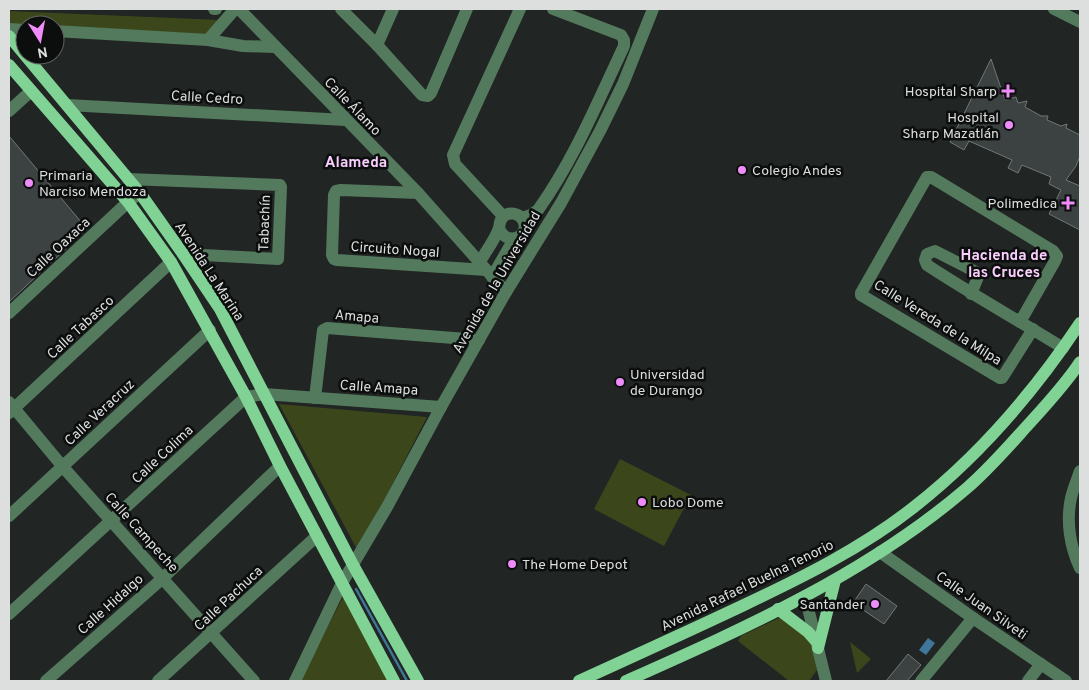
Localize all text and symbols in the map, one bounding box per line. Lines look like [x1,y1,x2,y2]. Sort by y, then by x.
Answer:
north arrow [15,15,65,65]
text: N [36,42,49,61]
street label: Calle Álamo [320,74,385,140]
place label: Hospital Sharp [905,84,997,101]
marker: Hospital Sharp [1001,84,1015,98]
street label: Calle Cedro [170,88,244,109]
place label: Hospital Sharp Mazatlán [902,110,999,143]
marker: Hospital Sharp Mazatlán [1003,119,1015,131]
district label: Alameda [325,154,387,173]
place label: Colegio Andes [752,163,842,180]
marker: Colegio Andes [736,164,748,176]
place label: Primaria Narciso Mendoza [39,168,146,201]
marker: Primaria Narciso Mendoza [23,177,35,189]
street label: Tabachín [256,194,275,252]
place label: Polimedica [988,196,1057,213]
marker: Polimedica [1061,196,1075,210]
street label: Avenida de la Universidad [450,209,545,357]
street label: Calle Oaxaca [24,214,94,282]
street label: Avenida La Marina [170,219,247,325]
street label: Circuito Nogal [350,239,440,262]
district label: Hacienda de las Cruces [961,247,1047,283]
street label: Calle Vereda de la Milpa [870,277,1004,370]
street label: Calle Tabasco [44,293,118,363]
street label: Amapa [334,307,380,328]
place label: Universidad de Durango [630,367,705,400]
street label: Calle Veracruz [61,376,139,450]
marker: Universidad de Durango [614,376,626,388]
street label: Calle Amapa [339,377,419,400]
street label: Calle Colima [129,422,197,488]
street label: Calle Campeche [101,490,181,577]
place label: Lobo Dome [652,495,724,512]
marker: Lobo Dome [636,496,648,508]
street label: Avenida Rafael Buelna Tenorio [658,537,837,636]
place label: The Home Depot [522,557,628,574]
marker: The Home Depot [506,558,518,570]
street label: Calle Pachuca [191,563,267,635]
street label: Calle Juan Silveti [932,568,1030,644]
street label: Calle Hidalgo [75,571,147,639]
place label: Santander [800,597,866,614]
marker: Santander [869,598,881,610]

